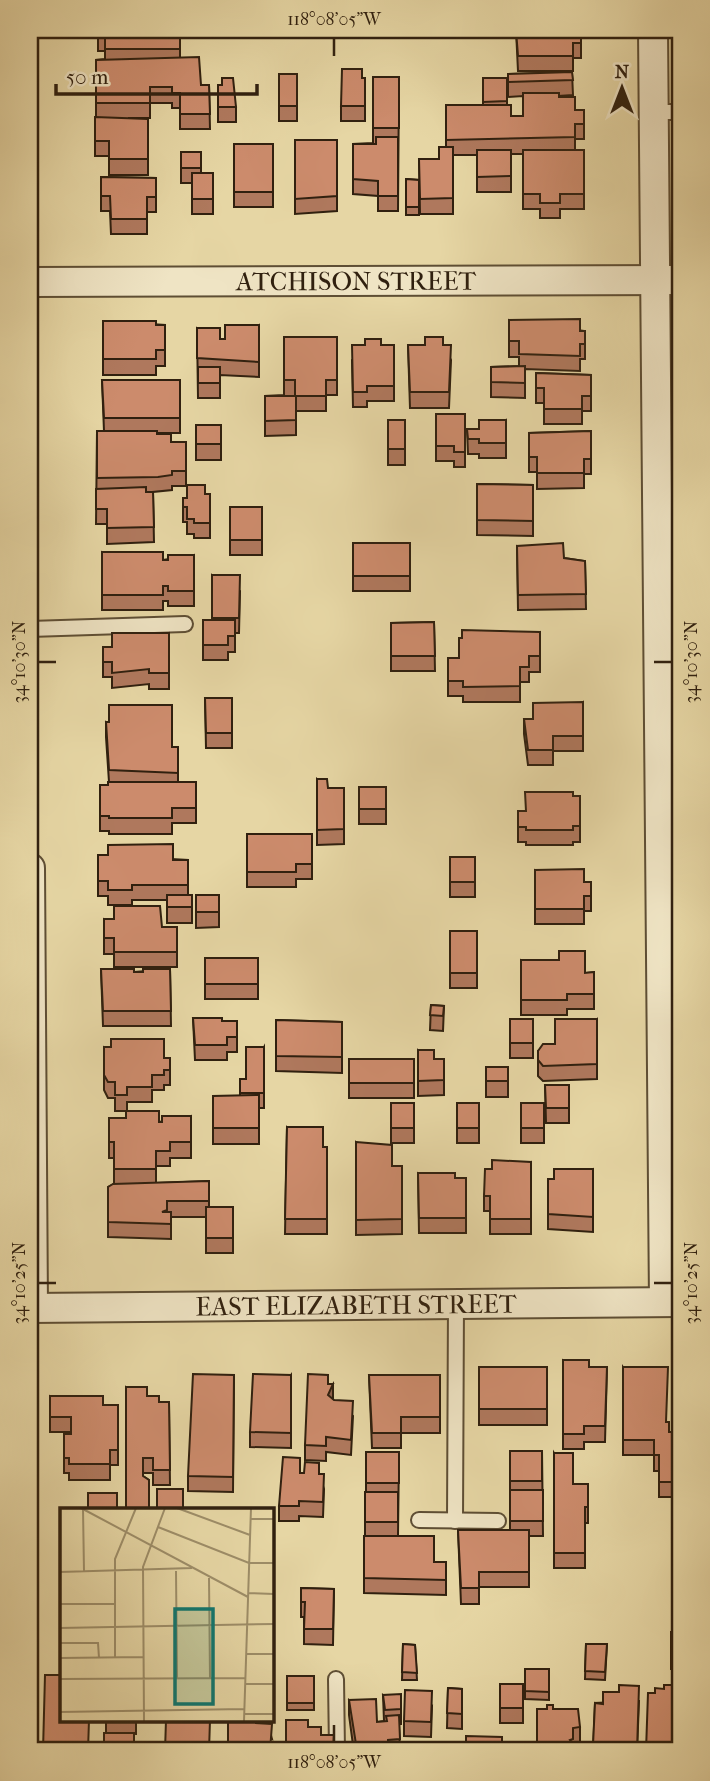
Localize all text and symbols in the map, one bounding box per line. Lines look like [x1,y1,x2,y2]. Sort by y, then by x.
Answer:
text: 118°08'05"W [287,9,382,30]
scale bar [56,52,257,96]
north arrow [588,52,658,122]
text: N [615,61,630,83]
text: 50 m [66,65,109,89]
street label: ATCHISON STREET [235,266,477,297]
text: 34°10'30"N [9,620,30,703]
text: 34°10'30"N [681,620,702,703]
text: 34°10'25"N [9,1241,30,1324]
text: 34°10'25"N [681,1241,702,1324]
street label: EAST ELIZABETH STREET [195,1289,517,1322]
inset map [60,1508,273,1722]
text: 118°08'05"W [287,1752,382,1773]

